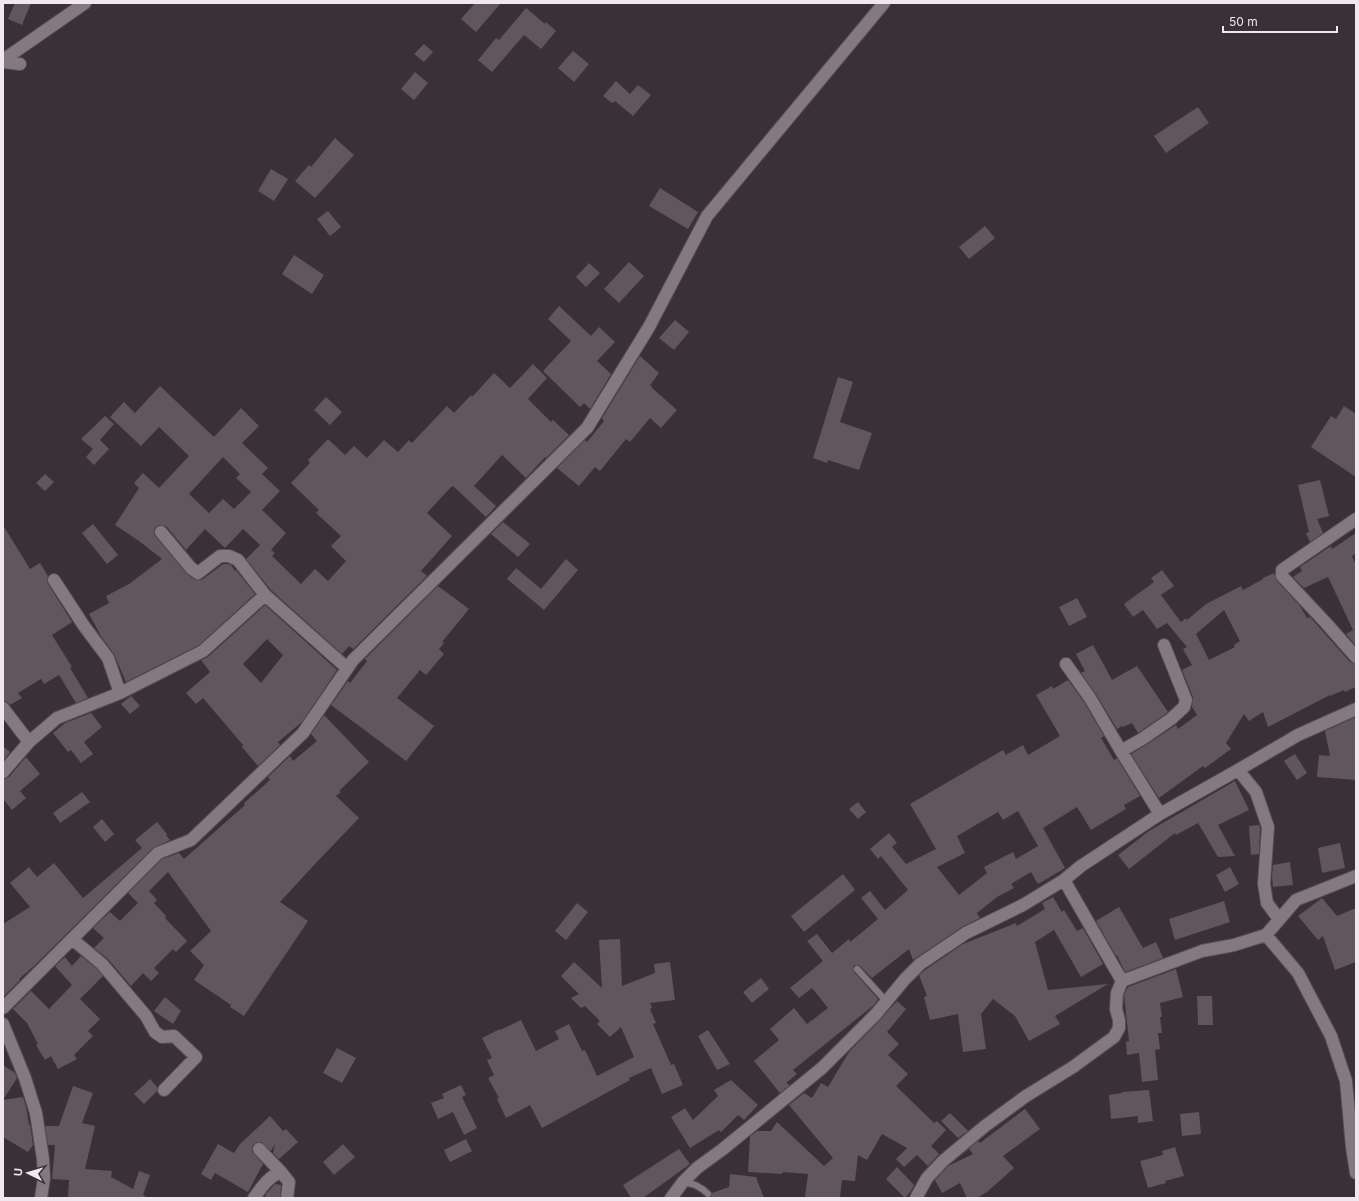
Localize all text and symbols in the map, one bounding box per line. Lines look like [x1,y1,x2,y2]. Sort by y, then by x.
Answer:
scale bar [1223,8,1337,34]
text: 50 m [1229,14,1258,29]
north arrow [8,1153,48,1193]
text: U [11,1168,25,1177]

